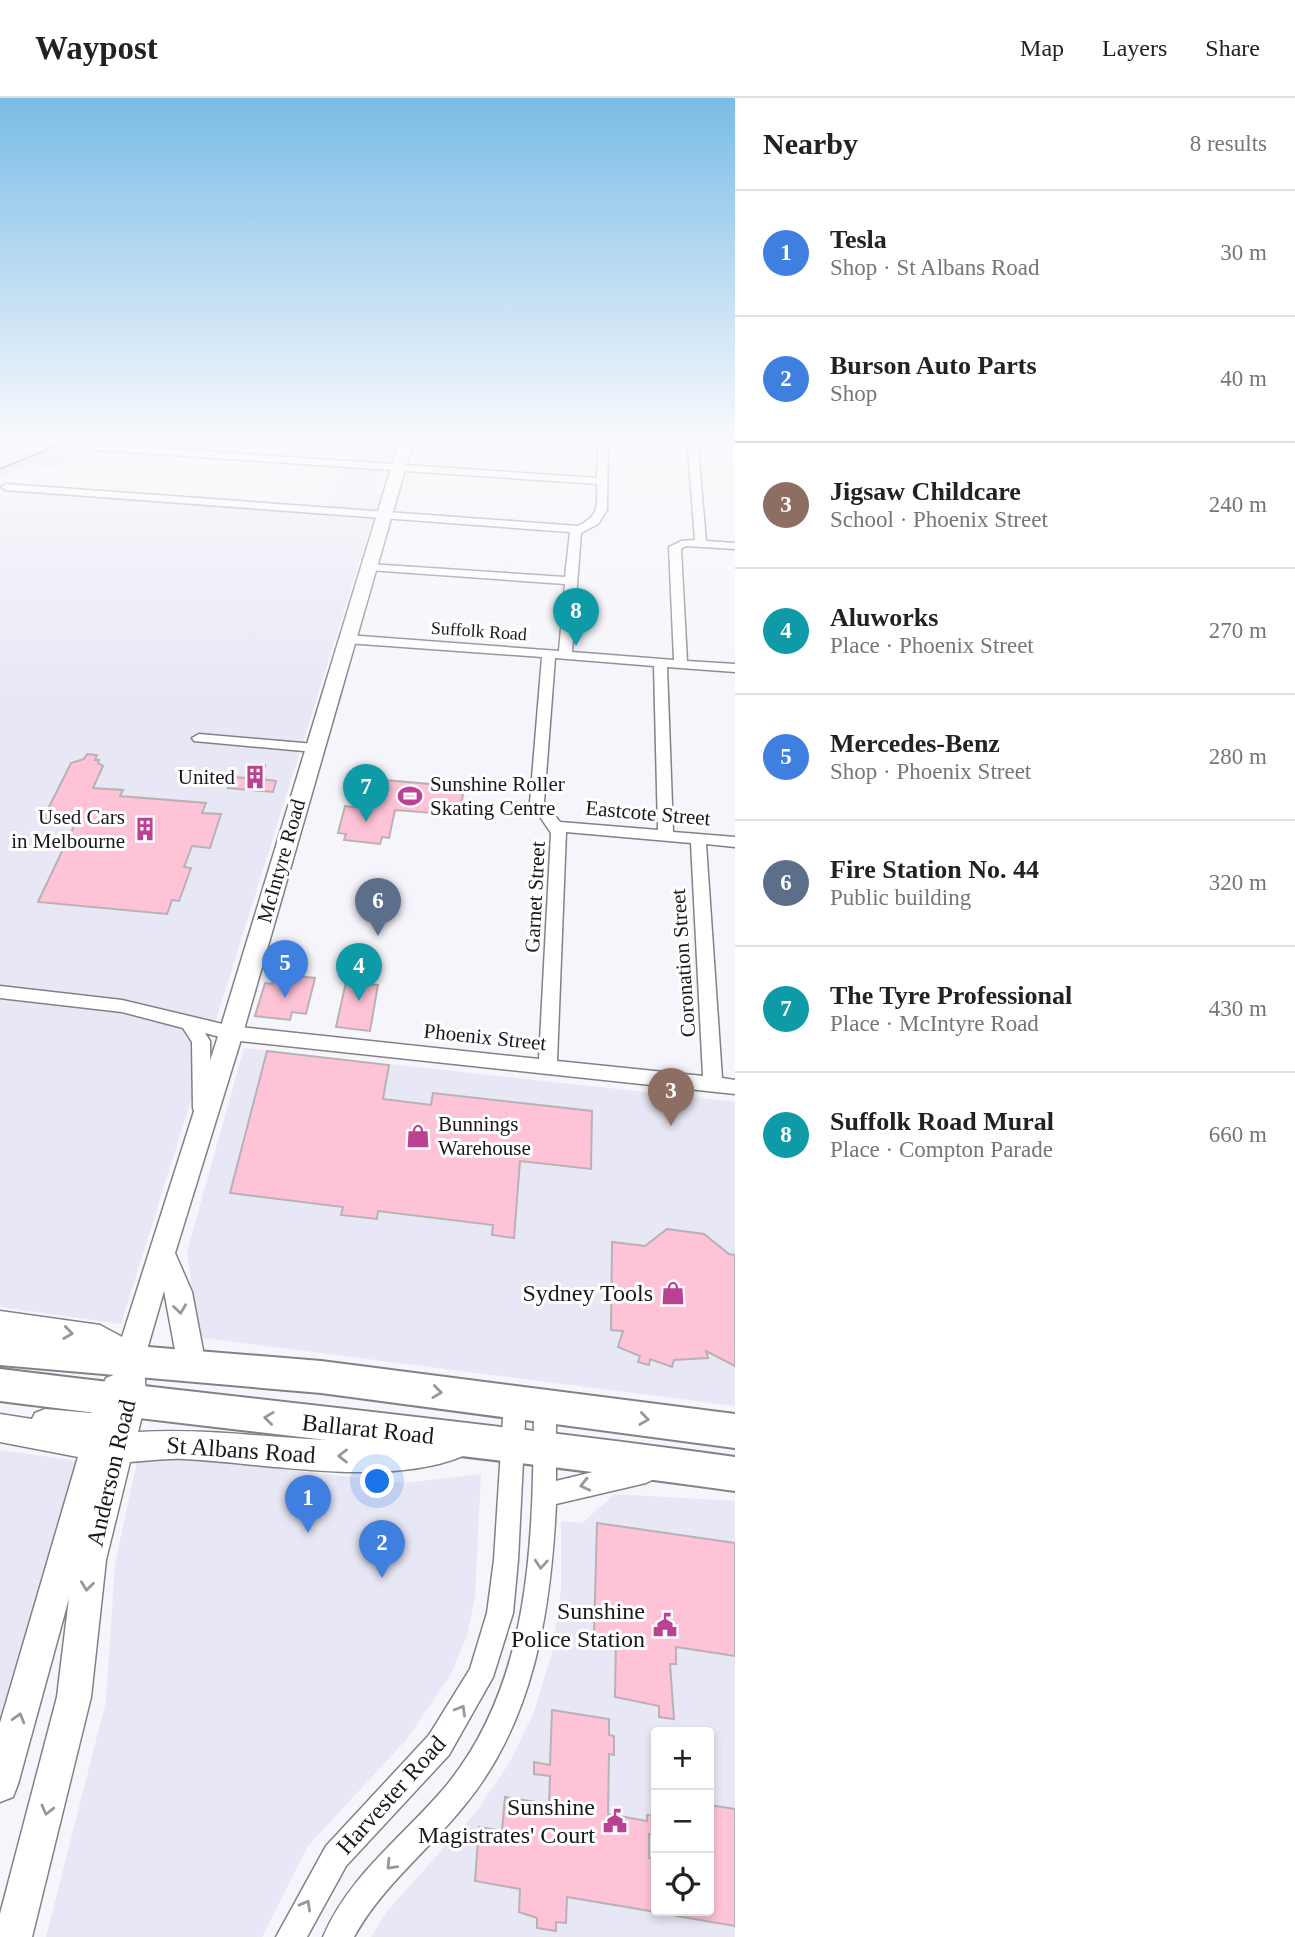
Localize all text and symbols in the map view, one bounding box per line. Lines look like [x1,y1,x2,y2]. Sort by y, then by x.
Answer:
text: Waypost [35,30,158,66]
text: Map [1020,35,1064,61]
text: Layers [1102,35,1167,61]
text: Share [1205,35,1260,61]
text: Nearby [763,127,858,160]
text: 8 results [1190,131,1267,156]
text: Tesla [830,225,887,254]
text: 1 [780,240,792,265]
text: 30 m [1220,240,1267,265]
text: Shop · St Albans Road [830,255,1040,280]
text: Burson Auto Parts [830,351,1037,380]
text: 2 [780,366,792,391]
text: 40 m [1220,366,1267,391]
text: Shop [830,381,877,406]
text: Jigsaw Childcare [830,477,1021,506]
text: 3 [780,492,792,517]
text: 240 m [1209,492,1267,517]
text: School · Phoenix Street [830,507,1048,532]
pin: 8 [553,588,599,646]
text: Aluworks [830,603,938,632]
street label: Suffolk Road [430,618,528,644]
text: 4 [780,618,792,643]
text: 270 m [1209,618,1267,643]
text: Place · Phoenix Street [830,633,1034,658]
text: Mercedes-Benz [830,729,1000,758]
text: 5 [780,744,792,769]
text: 280 m [1209,744,1267,769]
text: Shop · Phoenix Street [830,759,1031,784]
building icon: United [241,763,269,791]
pin: 7 [343,764,389,822]
place label: United [178,765,235,789]
place label: Sunshine Roller Skating Centre [430,772,565,820]
sports icon: Sunshine Roller Skating Centre [396,782,424,810]
street label: McIntyre Road [252,796,310,926]
street label: Eastcote Street [585,796,712,830]
place label: Used Cars in Melbourne [11,805,125,853]
building icon: Used Cars in Melbourne [131,815,159,843]
street label: Garnet Street [520,841,550,953]
text: Fire Station No. 44 [830,855,1039,884]
text: 6 [780,870,792,895]
text: 320 m [1209,870,1267,895]
pin: 6 [355,878,401,936]
text: Public building [830,885,971,910]
street label: Coronation Street [666,888,700,1038]
pin: 5 [262,940,308,998]
pin: 4 [336,943,382,1001]
text: The Tyre Professional [830,981,1072,1010]
text: 7 [780,996,792,1021]
text: 430 m [1209,996,1267,1021]
text: Place · McIntyre Road [830,1011,1039,1036]
street label: Phoenix Street [423,1019,548,1055]
pin: 3 [648,1068,694,1126]
text: Suffolk Road Mural [830,1107,1054,1136]
place label: Bunnings Warehouse [438,1112,531,1160]
shop icon: Bunnings Warehouse [404,1122,432,1150]
text: 8 [780,1122,792,1147]
text: 660 m [1209,1122,1267,1147]
text: Place · Compton Parade [830,1137,1053,1162]
shop icon: Sydney Tools [659,1279,687,1307]
place label: Sydney Tools [522,1280,653,1306]
one-way arrow [173,1303,188,1314]
one-way arrow [62,1326,74,1341]
one-way arrow [431,1384,442,1399]
street label: Anderson Road [81,1397,141,1549]
street label: Ballarat Road [301,1409,435,1449]
one-way arrow [264,1411,275,1426]
one-way arrow [638,1412,650,1427]
street label: St Albans Road [166,1432,316,1468]
one-way arrow [337,1449,348,1464]
your location [360,1464,394,1498]
pin: 1 [285,1475,331,1533]
one-way arrow [579,1477,591,1492]
pin: 2 [359,1520,405,1578]
one-way arrow [534,1558,549,1569]
one-way arrow [79,1580,94,1592]
place label: Sunshine Police Station [511,1598,645,1652]
public building icon: Sunshine Police Station [651,1611,679,1639]
one-way arrow [452,1705,465,1718]
one-way arrow [11,1712,25,1724]
map controls [651,1727,714,1916]
button: + [651,1727,714,1790]
street label: Harvester Road [331,1731,451,1859]
button: − [651,1790,714,1853]
place label: Sunshine Magistrates' Court [418,1794,595,1848]
one-way arrow [41,1804,55,1816]
public building icon: Sunshine Magistrates' Court [601,1807,629,1835]
button: locate [651,1853,714,1916]
one-way arrow [386,1857,399,1870]
one-way arrow [298,1900,311,1913]

